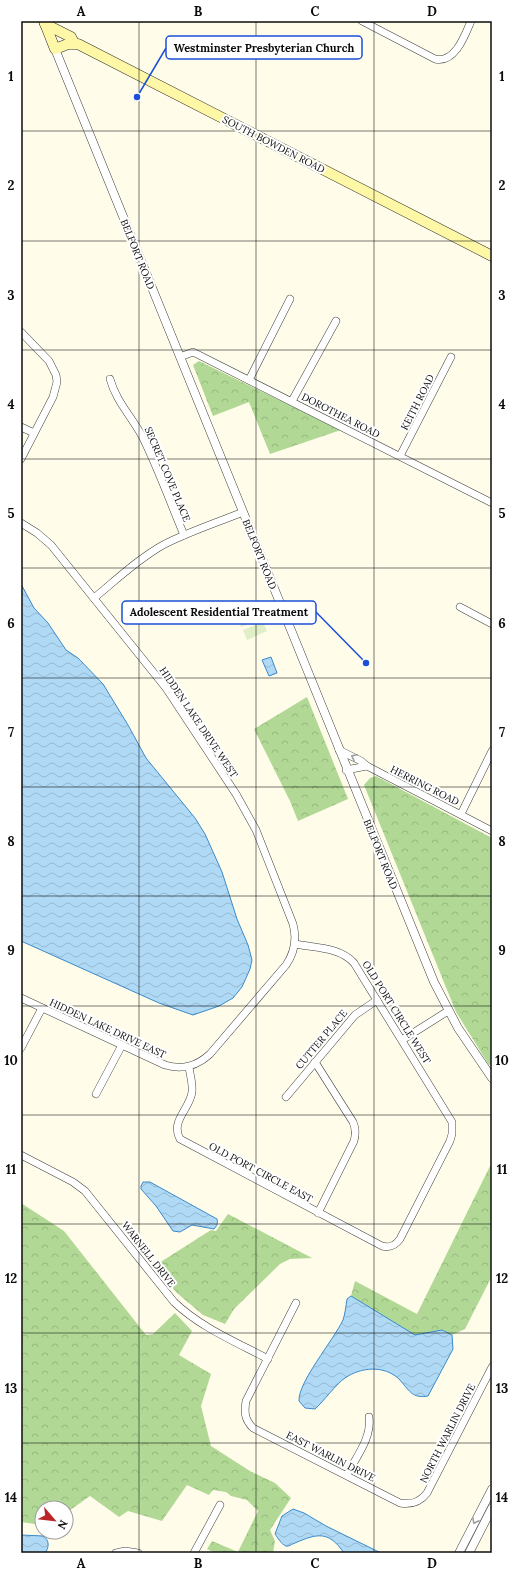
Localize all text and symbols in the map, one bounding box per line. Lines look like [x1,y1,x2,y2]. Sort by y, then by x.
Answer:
text: A [77,3,86,20]
text: B [194,3,203,20]
text: C [311,3,320,20]
text: D [427,3,437,20]
callout: Westminster Presbyterian Church [166,36,362,59]
text: Westminster Presbyterian Church [174,41,354,55]
text: 1 [8,68,14,85]
text: 1 [499,68,505,85]
street label: SOUTH BOWDEN ROAD [220,113,327,176]
text: 2 [8,177,15,194]
text: 2 [499,177,506,194]
street label: BELFORT ROAD [118,217,158,291]
text: 3 [7,287,15,304]
text: 3 [498,287,506,304]
street label: KEITH ROAD [398,372,437,432]
street label: DOROTHEA ROAD [299,390,382,441]
text: 4 [7,396,15,413]
text: 4 [498,396,506,413]
street label: SECRET COVE PLACE [142,425,193,524]
text: 5 [7,505,15,522]
text: 5 [498,505,506,522]
street label: BELFORT ROAD [240,517,280,591]
callout: Adolescent Residential Treatment [122,601,316,624]
text: Adolescent Residential Treatment [130,605,309,619]
text: 6 [7,615,15,632]
text: 6 [498,615,506,632]
street label: HIDDEN LAKE DRIVE WEST [157,664,241,781]
text: 7 [8,724,14,741]
text: 7 [499,724,505,741]
one-way arrow [350,754,358,762]
street label: HERRING ROAD [388,763,461,808]
street label: BELFORT ROAD [361,817,401,891]
text: 8 [7,833,15,850]
text: 8 [498,833,506,850]
text: 9 [7,942,15,959]
text: 9 [498,942,506,959]
street label: OLD PORT CIRCLE WEST [359,958,434,1067]
street label: HIDDEN LAKE DRIVE EAST [47,996,169,1061]
street label: CUTTER PLACE [293,1007,350,1072]
text: 10 [4,1052,18,1069]
text: 10 [495,1052,509,1069]
street label: OLD PORT CIRCLE EAST [207,1140,315,1206]
text: 11 [6,1161,16,1178]
text: 11 [497,1161,507,1178]
street label: WARNELL DRIVE [119,1219,178,1290]
text: 12 [5,1270,17,1287]
text: 12 [496,1270,508,1287]
text: 13 [5,1380,17,1397]
text: 13 [496,1380,508,1397]
street label: NORTH WARLIN DRIVE [417,1381,478,1485]
street label: EAST WARLIN DRIVE [284,1428,378,1485]
text: 14 [5,1489,17,1506]
text: 14 [496,1489,508,1506]
north arrow [34,1500,74,1540]
one-way arrow [473,1517,480,1524]
text: N [54,1518,71,1532]
text: A [77,1555,86,1572]
text: B [194,1555,203,1572]
text: C [311,1555,320,1572]
text: D [427,1555,437,1572]

